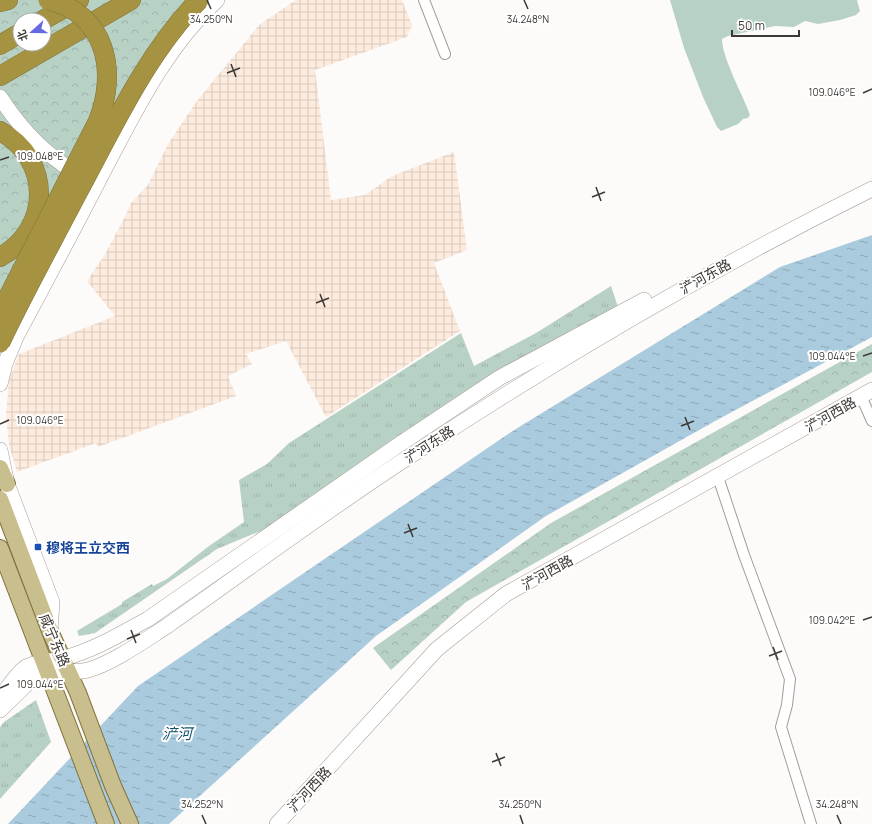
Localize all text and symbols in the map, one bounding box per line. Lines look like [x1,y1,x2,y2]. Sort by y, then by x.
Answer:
north arrow [12,12,52,52]
text: 34.250°N [190,12,232,26]
text: 34.248°N [507,12,549,26]
scale bar [732,12,799,38]
text: 50 m [738,17,765,34]
text: 北 [13,28,31,44]
text: 109.046°E [809,85,856,99]
text: 109.048°E [17,149,64,163]
street label: 浐河东路 [676,254,734,298]
text: 109.044°E [809,349,856,363]
street label: 浐河西路 [801,392,859,436]
text: 109.046°E [17,413,64,427]
street label: 浐河东路 [400,421,458,467]
place label: 穆将王立交西 [46,538,130,557]
marker: 穆将王立交西 [33,542,43,552]
street label: 浐河西路 [518,550,576,594]
street label: 咸宁东路 [35,611,75,669]
text: 109.042°E [809,613,856,627]
text: 109.044°E [17,677,64,691]
water label: 浐河 [162,723,195,744]
street label: 浐河西路 [283,762,335,816]
text: 34.252°N [181,797,223,811]
text: 34.250°N [499,797,541,811]
text: 34.248°N [816,797,858,811]

